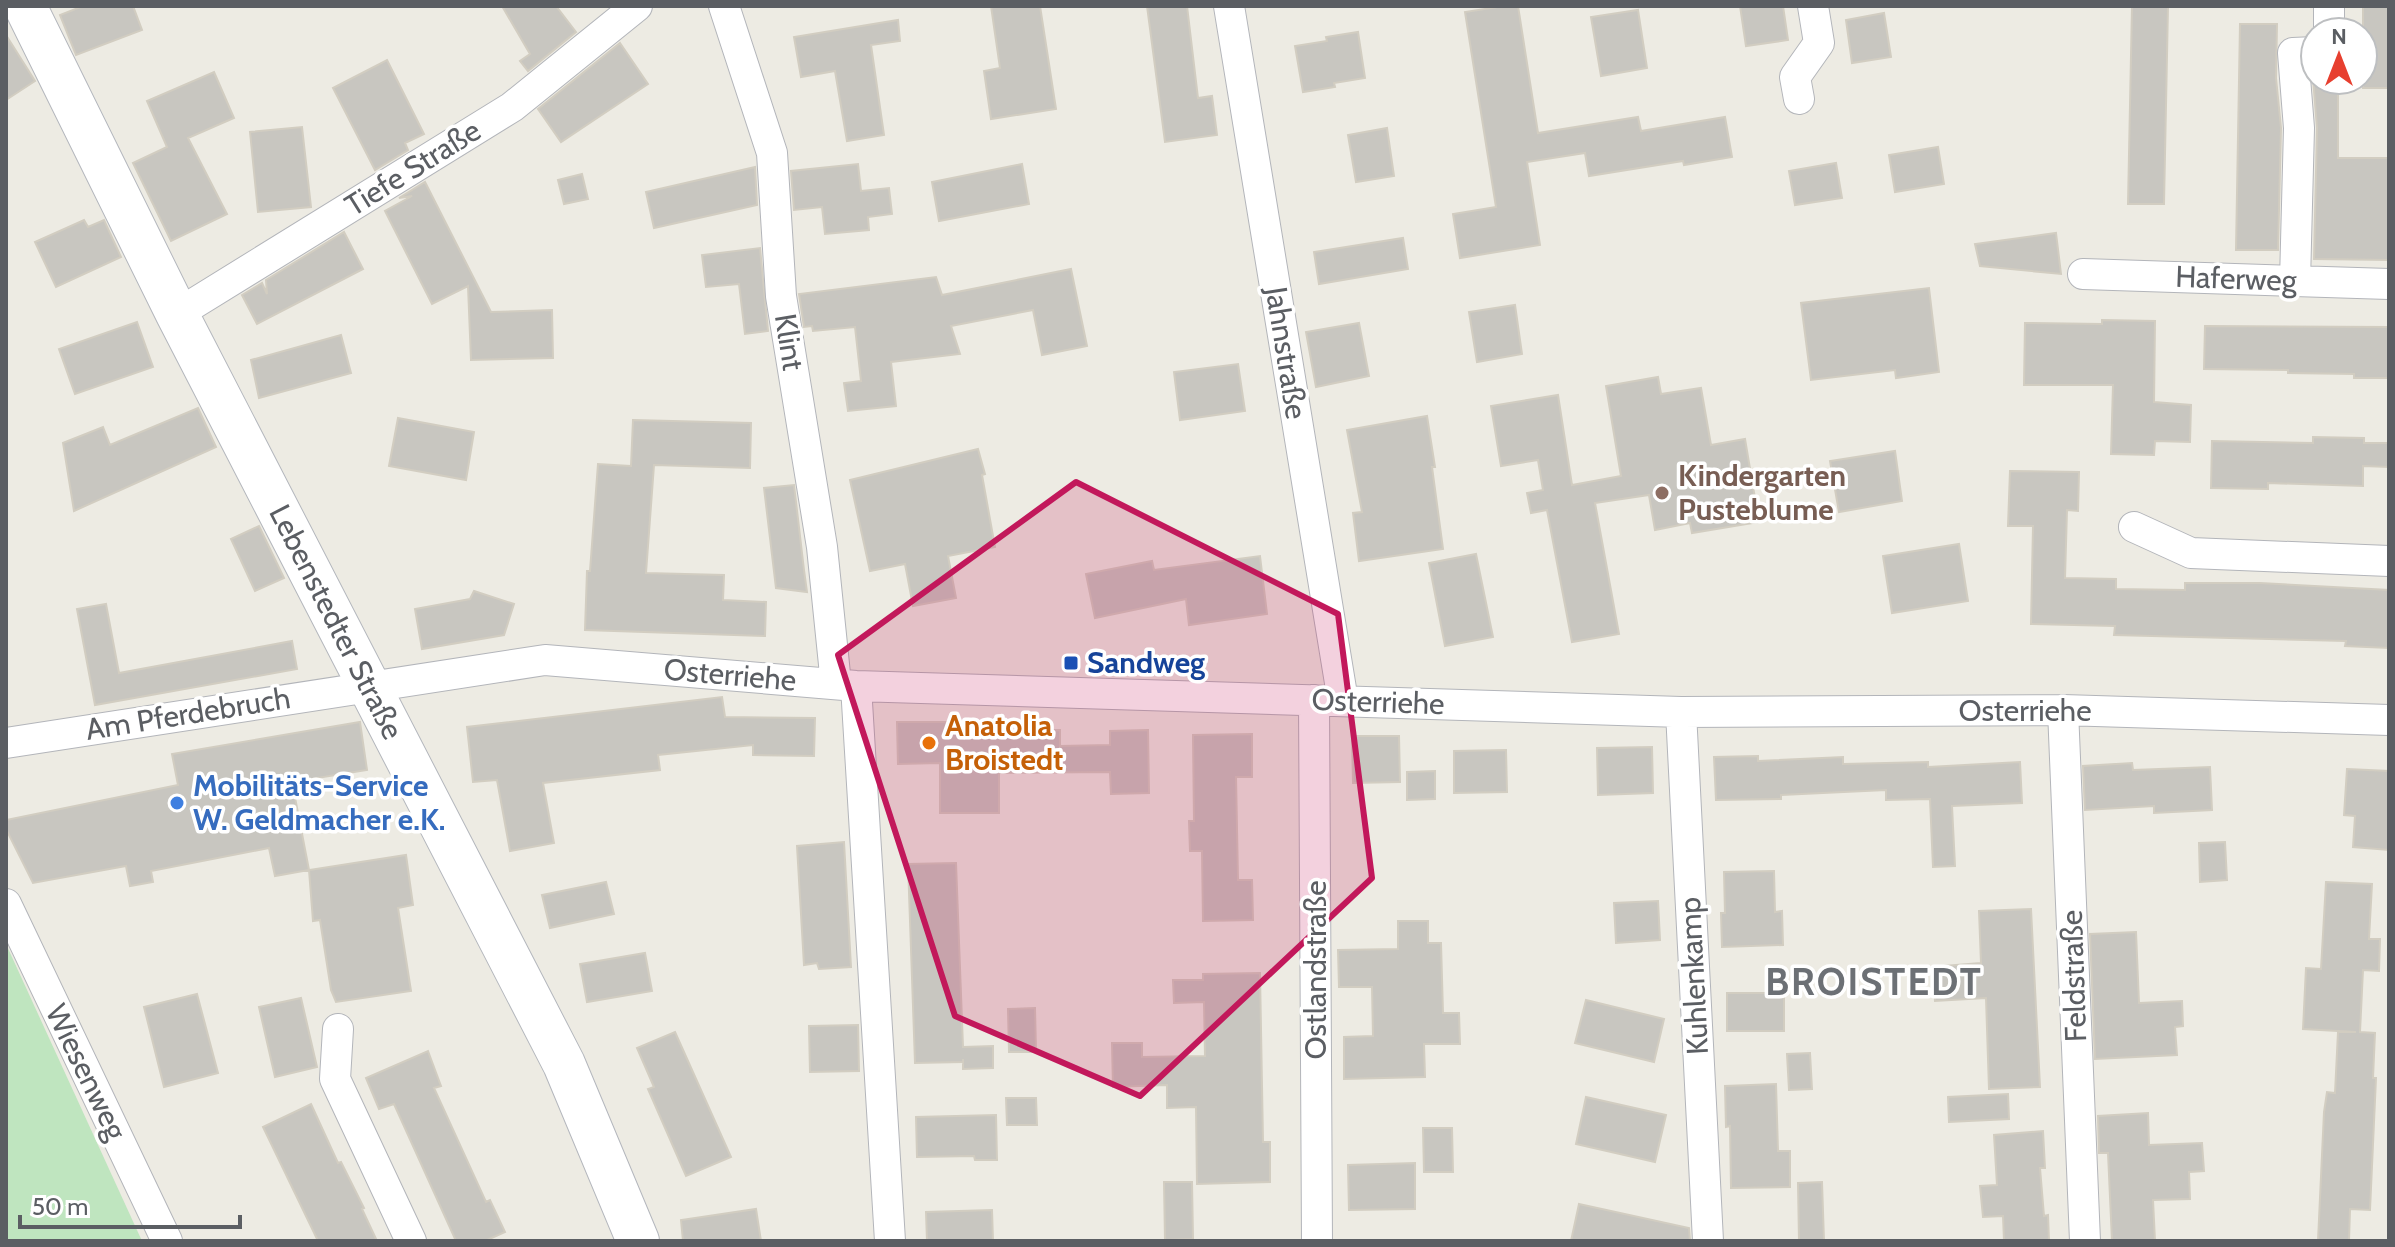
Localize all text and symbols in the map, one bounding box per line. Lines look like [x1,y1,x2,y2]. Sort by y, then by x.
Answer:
north arrow [2299,16,2379,96]
text: N [2331,23,2347,50]
street label: Tiefe Straße [338,111,487,224]
street label: Haferweg [2175,258,2298,299]
street label: Jahnstraße [1258,283,1315,422]
street label: Klint [767,311,812,373]
place label: Kindergarten Pusteblume [1678,457,1846,528]
marker: Kindergarten Pusteblume [1653,484,1671,502]
street label: Lebenstedter Straße [261,498,412,745]
place label: Sandweg [1087,644,1205,681]
street label: Osterriehe [662,650,798,699]
marker: Sandweg [1062,654,1080,672]
street label: Am Pferdebruch [83,679,293,748]
street label: Osterriehe [1311,681,1445,722]
street label: Osterriehe [1959,692,2092,729]
place label: Anatolia Broistedt [945,707,1063,778]
marker: Anatolia Broistedt [920,734,938,752]
place label: Mobilitäts-Service W. Geldmacher e.K. [193,767,445,838]
marker: Mobilitäts-Service W. Geldmacher e.K. [168,794,186,812]
street label: Ostlandstraße [1297,880,1334,1060]
street label: Kuhlenkamp [1671,896,1716,1056]
street label: Feldstraße [2053,909,2094,1043]
district label: BROISTEDT [1765,958,1983,1005]
street label: Wiesenweg [38,998,136,1147]
scale bar [20,1179,240,1229]
text: 50 m [32,1192,88,1221]

